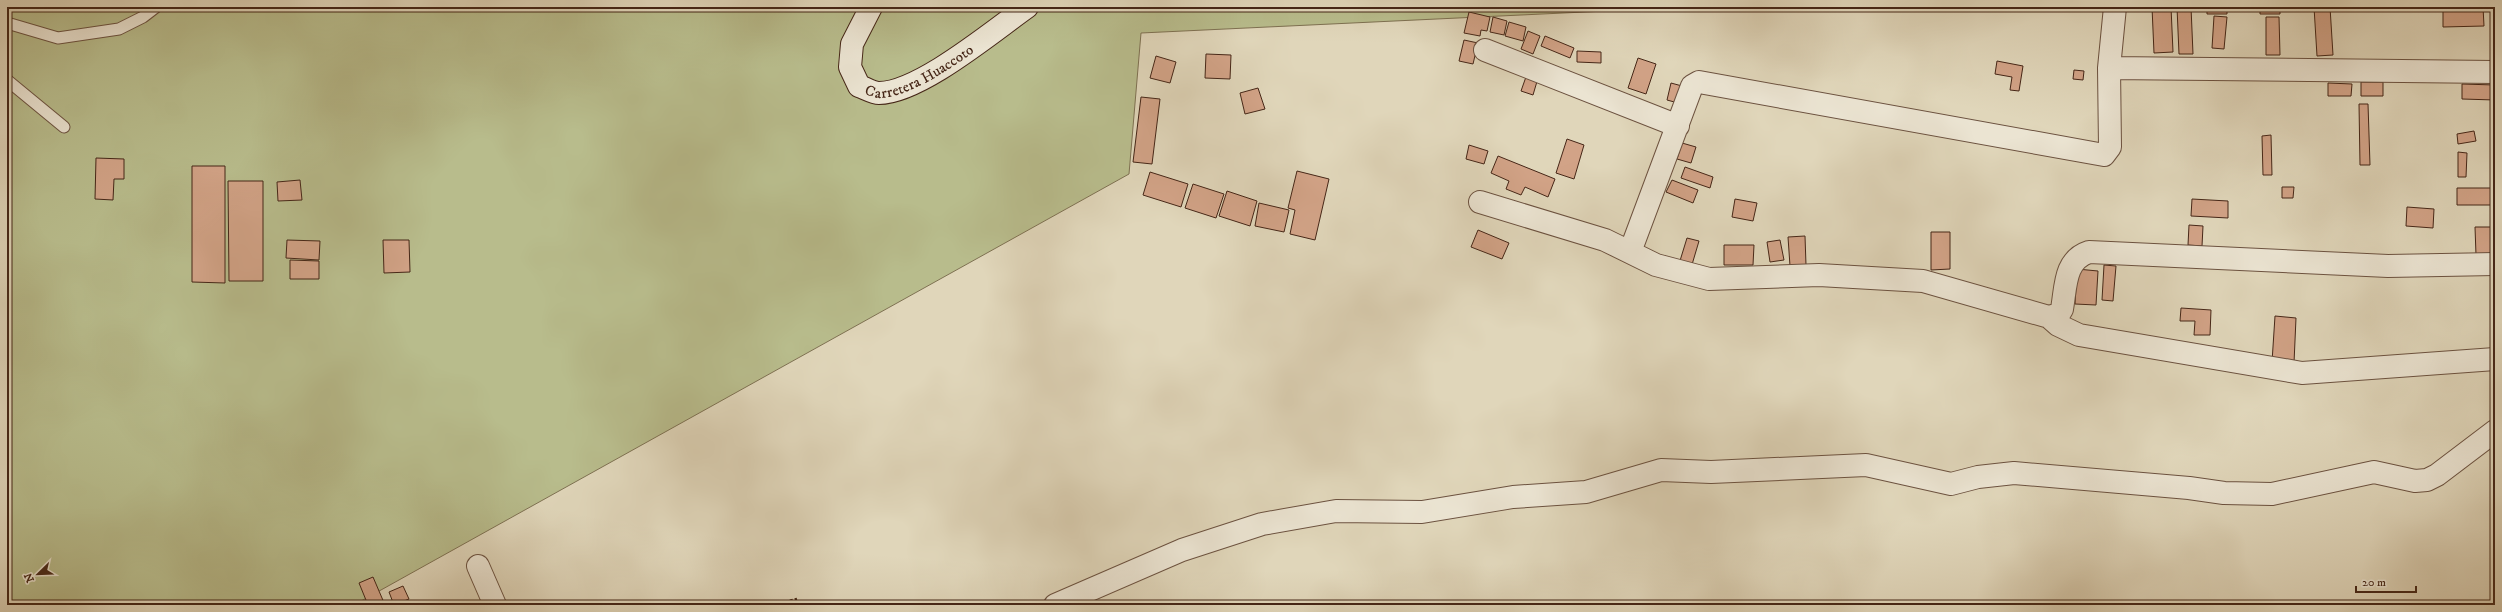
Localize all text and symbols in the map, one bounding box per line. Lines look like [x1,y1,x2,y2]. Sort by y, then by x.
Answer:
street label: Carretera Huaccoto [862,40,977,103]
north arrow [18,554,58,594]
scale bar [2356,568,2416,594]
text: N [22,571,38,584]
text: 20 m [2362,575,2386,590]

